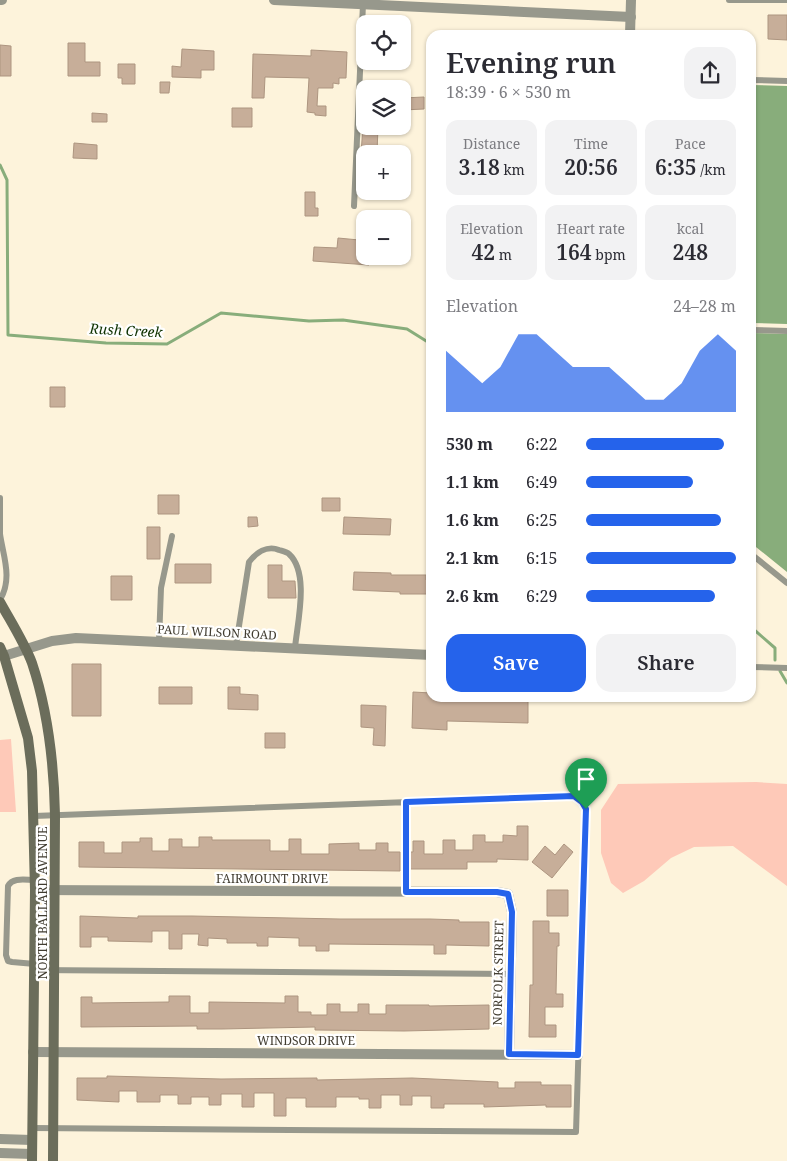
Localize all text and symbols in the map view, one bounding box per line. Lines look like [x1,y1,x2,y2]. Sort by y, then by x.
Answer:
map controls [356,15,411,265]
button: locate [356,15,411,70]
text: Evening run [446,43,616,81]
button: share [684,47,736,99]
button: layers [356,80,411,135]
text: 18:39 · 6 × 530 m [446,81,571,103]
text: Distance [463,134,520,153]
text: Time [574,134,608,153]
text: Pace [675,134,706,153]
button: + [356,145,411,200]
text: 3.18 [458,153,500,181]
text: 20:56 [564,153,618,181]
text: 6:35 [655,153,697,181]
text: km [500,160,525,179]
text: /km [697,160,726,179]
button: − [356,210,411,265]
text: Elevation [460,219,523,238]
text: Heart rate [557,219,625,238]
text: kcal [677,219,704,238]
text: 42 [471,238,495,266]
text: 164 [556,238,592,266]
text: 248 [673,238,708,266]
text: m [495,245,512,264]
text: bpm [592,245,626,264]
text: Elevation [446,295,518,317]
text: 24–28 m [673,295,736,317]
water label: Rush Creek [88,319,164,341]
text: 530 m [446,433,493,455]
text: 6:22 [526,433,557,455]
text: 1.1 km [446,471,499,493]
text: 6:49 [526,471,557,493]
text: 1.6 km [446,509,499,531]
text: 6:25 [526,509,557,531]
text: 2.1 km [446,547,499,569]
text: 6:15 [526,547,557,569]
text: 2.6 km [446,585,499,607]
text: 6:29 [526,585,557,607]
street label: PAUL WILSON ROAD [157,620,277,644]
button: Save [446,634,586,692]
button: Share [596,634,736,692]
pin [565,758,607,809]
icon: arrive [572,765,600,793]
street label: NORTH BALLARD AVENUE [34,826,51,980]
street label: FAIRMOUNT DRIVE [216,870,328,887]
street label: NORFOLK STREET [489,920,507,1026]
street label: WINDSOR DRIVE [257,1032,355,1049]

